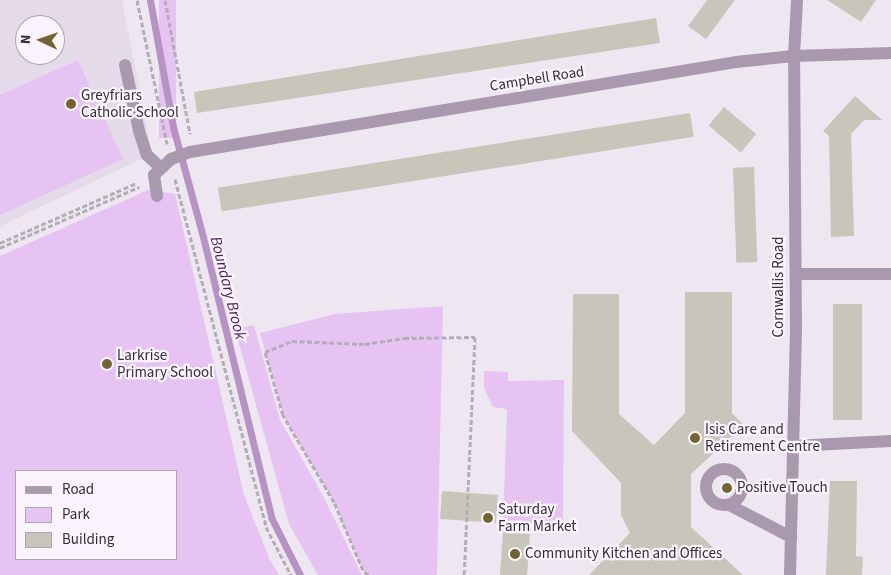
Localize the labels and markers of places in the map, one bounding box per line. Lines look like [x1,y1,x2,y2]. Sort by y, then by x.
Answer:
place label: Greyfriars Catholic School [81,86,179,121]
marker: Greyfriars Catholic School [65,98,77,110]
place label: Larkrise Primary School [117,346,213,381]
marker: Larkrise Primary School [101,358,113,370]
place label: Isis Care and Retirement Centre [705,420,820,455]
marker: Isis Care and Retirement Centre [689,432,701,444]
place label: Positive Touch [737,479,828,497]
marker: Positive Touch [721,482,733,494]
place label: Saturday Farm Market [498,500,576,535]
marker: Saturday Farm Market [482,512,494,524]
place label: Community Kitchen and Offices [525,545,722,563]
marker: Community Kitchen and Offices [509,548,521,560]

